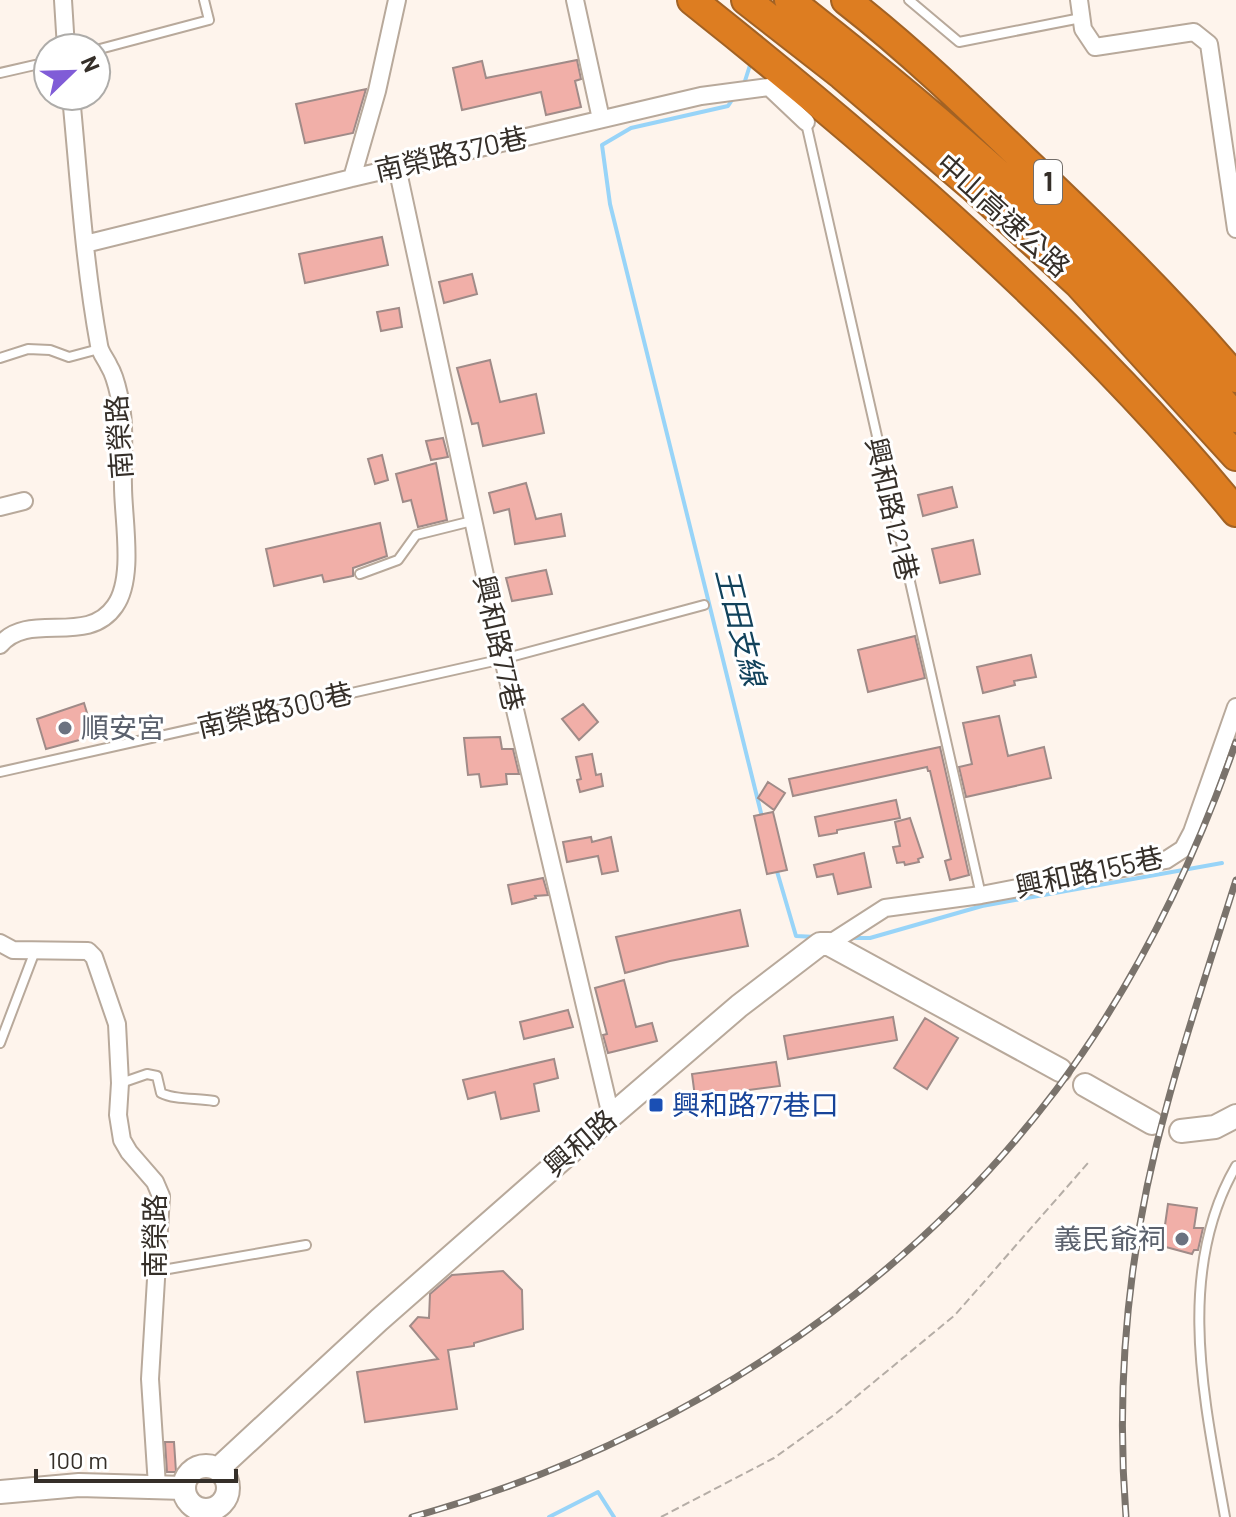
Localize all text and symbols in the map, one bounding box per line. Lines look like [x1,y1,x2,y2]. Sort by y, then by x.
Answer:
north arrow [32,32,112,112]
text: N [77,52,106,76]
street label: 南榮路370巷 [371,119,530,187]
street label: 中山高速公路 [930,145,1077,283]
road number: 1 [1034,160,1062,204]
street label: 南榮路 [98,394,138,480]
street label: 興和路121巷 [860,434,926,584]
water label: 王田支線 [710,564,775,692]
street label: 興和路77巷 [468,571,532,714]
street label: 南榮路300巷 [194,675,356,743]
place label: 順安宮 [81,710,165,744]
marker: 順安宮 [56,719,74,737]
street label: 興和路155巷 [1012,839,1166,903]
place label: 興和路77巷口 [672,1087,839,1121]
marker: 興和路77巷口 [647,1096,665,1114]
street label: 興和路 [536,1102,622,1183]
street label: 南榮路 [137,1194,171,1278]
place label: 義民爺祠 [1054,1221,1166,1255]
marker: 義民爺祠 [1173,1230,1191,1248]
scale bar [36,1433,236,1483]
text: 100 m [48,1445,108,1474]

